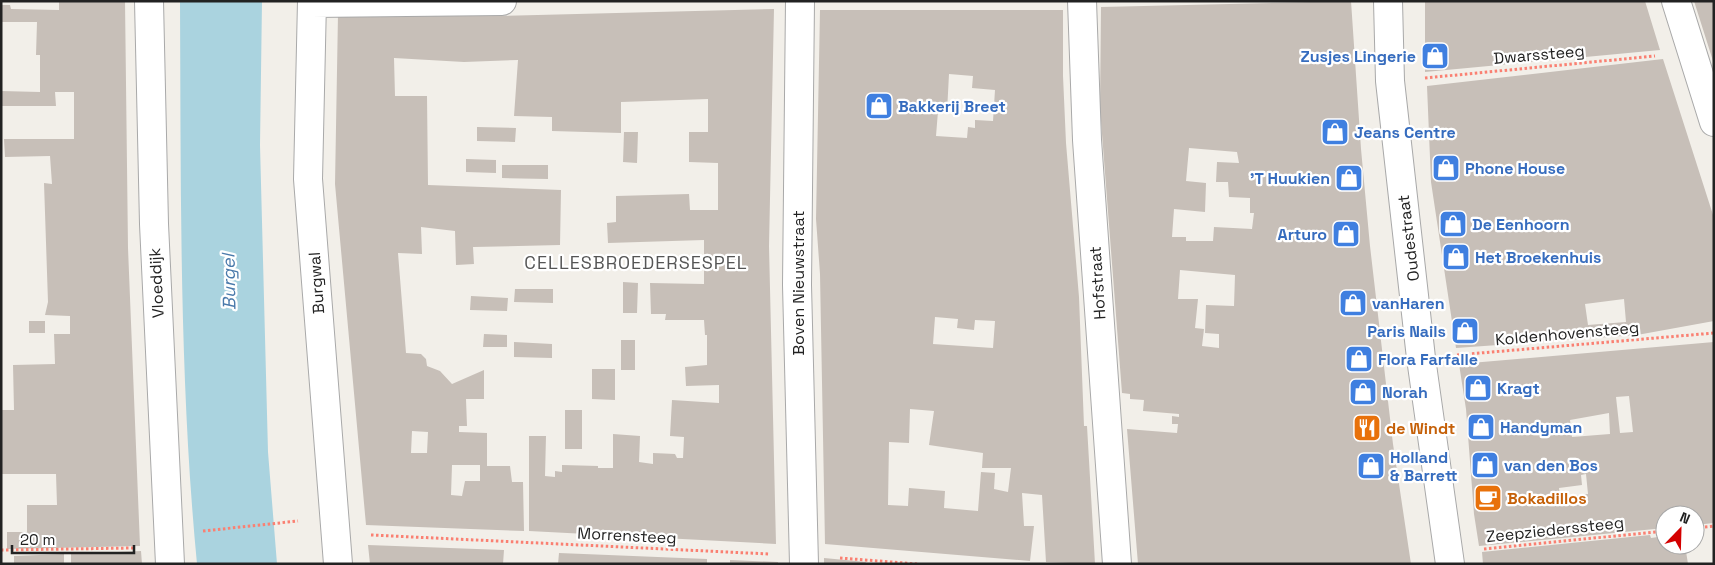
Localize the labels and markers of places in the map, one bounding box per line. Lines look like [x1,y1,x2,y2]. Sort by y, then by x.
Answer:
shop icon: Zusjes Lingerie [1420,41,1450,71]
place label: Zusjes Lingerie [1301,46,1416,67]
shop icon: Bakkerij Breet [864,91,894,121]
place label: Bakkerij Breet [898,96,1006,117]
shop icon: Jeans Centre [1320,117,1350,147]
place label: Jeans Centre [1354,122,1456,143]
shop icon: Phone House [1431,153,1461,183]
place label: Phone House [1465,158,1565,179]
shop icon: 'T Huukien [1334,163,1364,193]
place label: 'T Huukien [1250,168,1330,189]
shop icon: De Eenhoorn [1438,209,1468,239]
place label: De Eenhoorn [1472,214,1570,235]
shop icon: Arturo [1331,219,1361,249]
place label: Arturo [1278,224,1327,245]
shop icon: Het Broekenhuis [1441,242,1471,272]
place label: Het Broekenhuis [1475,247,1601,268]
shop icon: vanHaren [1338,288,1368,318]
place label: vanHaren [1372,293,1445,314]
shop icon: Paris Nails [1450,316,1480,346]
place label: Paris Nails [1367,321,1446,342]
shop icon: Flora Farfalle [1344,344,1374,374]
place label: Flora Farfalle [1378,349,1478,370]
shop icon: Kragt [1463,373,1493,403]
shop icon: Norah [1348,377,1378,407]
place label: Kragt [1497,378,1540,399]
place label: Norah [1382,382,1428,403]
shop icon: Handyman [1466,412,1496,442]
restaurant icon: de Windt [1352,413,1382,443]
place label: Handyman [1500,417,1582,438]
place label: de Windt [1386,418,1455,439]
place label: Holland & Barrett [1390,447,1458,486]
shop icon: van den Bos [1470,450,1500,480]
shop icon: Holland & Barrett [1356,451,1386,481]
place label: van den Bos [1504,455,1598,476]
cafe icon: Bokadillos [1473,483,1503,513]
place label: Bokadillos [1507,488,1587,509]

